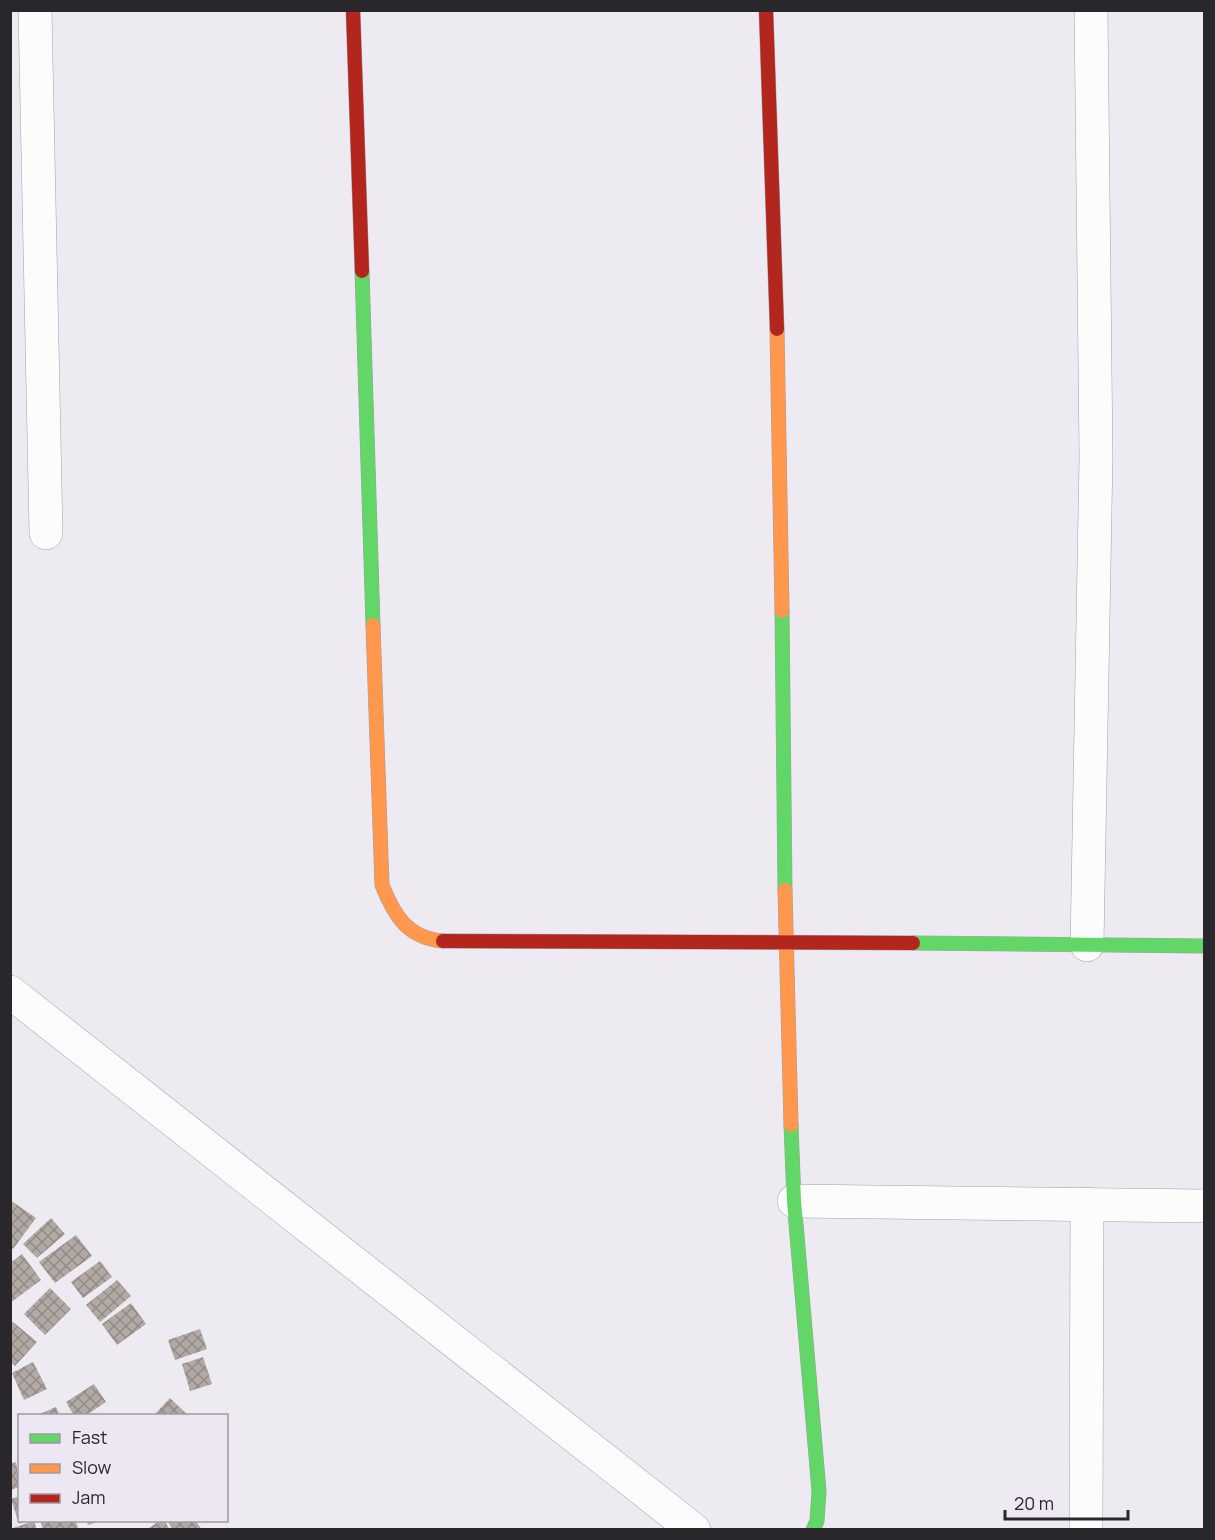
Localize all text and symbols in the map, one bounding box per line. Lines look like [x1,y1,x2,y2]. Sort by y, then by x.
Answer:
legend [18,1414,228,1522]
text: Fast [72,1425,107,1449]
text: Slow [72,1455,112,1479]
scale bar [1005,1483,1128,1521]
text: Jam [72,1485,106,1509]
text: 20 m [1014,1491,1054,1515]

